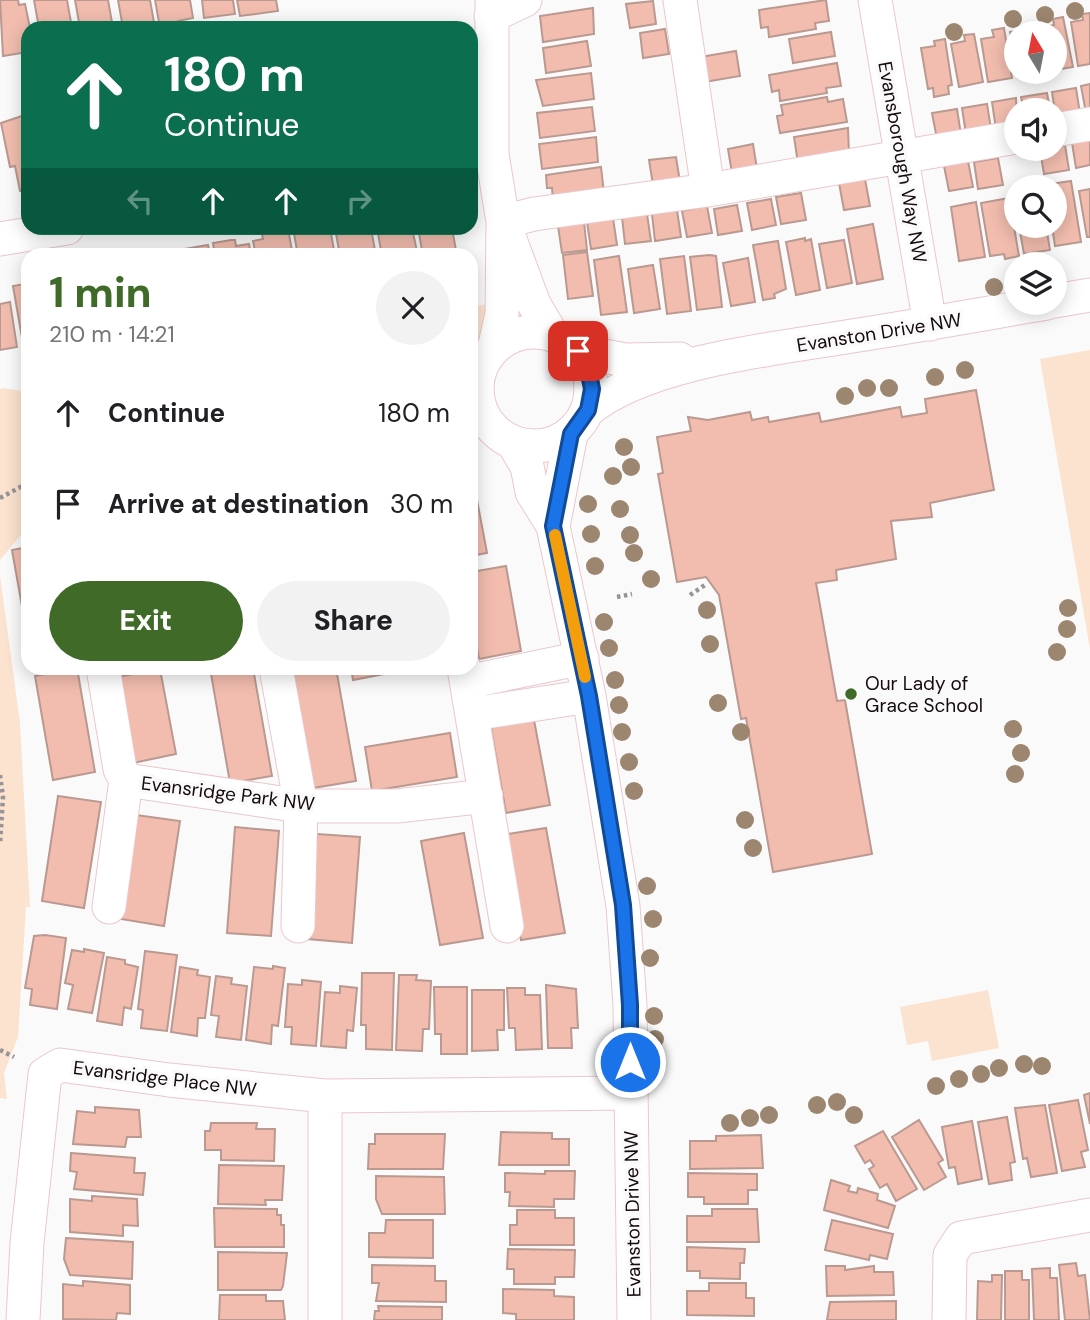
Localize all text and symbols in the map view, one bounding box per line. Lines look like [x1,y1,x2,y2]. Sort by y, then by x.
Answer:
north arrow [1004,21,1068,84]
map controls [1004,21,1067,315]
text: 180 m [164,42,305,106]
icon: ahead [49,49,140,140]
street label: Evansborough Way NW [872,59,933,265]
button: sound [1004,98,1067,161]
text: Continue [164,104,299,146]
button: search [1004,175,1067,238]
icon: left [121,182,159,220]
icon: ahead [194,182,232,220]
icon: ahead [267,182,305,220]
icon: right [340,182,378,220]
button: layers [1004,252,1067,315]
text: 1 min [49,265,152,320]
button: close [376,271,450,345]
street label: Evanston Drive NW [795,307,963,358]
text: 210 m · 14:21 [49,319,175,349]
pin [548,321,608,381]
icon: arrive [559,332,597,370]
icon: ahead [49,394,87,432]
text: Continue [108,396,225,430]
text: 180 m [378,396,450,430]
icon: arrive [49,485,87,523]
text: Arrive at destination [108,487,369,521]
text: 30 m [390,487,453,521]
button: Exit [49,581,243,661]
button: Share [257,581,450,661]
place label: Our Lady of Grace School [865,671,983,718]
marker: Our Lady of Grace School [843,686,859,702]
street label: Evansridge Park NW [140,770,316,817]
position arrow [593,1025,667,1099]
street label: Evansridge Place NW [72,1055,258,1102]
street label: Evanston Drive NW [619,1130,646,1298]

